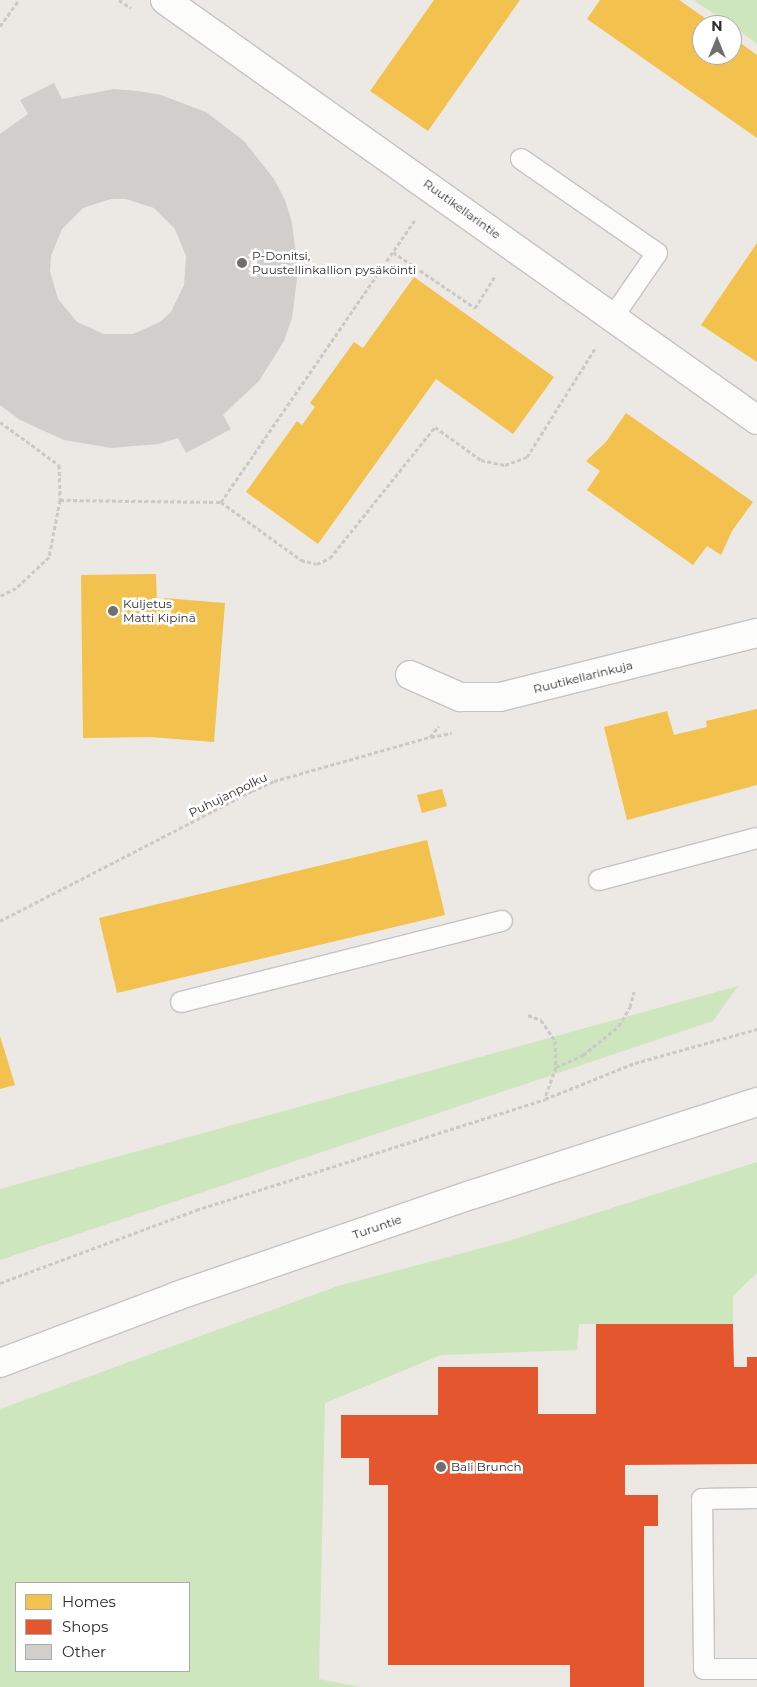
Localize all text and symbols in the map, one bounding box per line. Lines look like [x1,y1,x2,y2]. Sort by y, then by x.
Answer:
north arrow [692,15,742,65]
text: N [711,17,723,35]
street label: Ruutikellarintie [421,176,503,242]
place label: P-Donitsi, Puustellinkallion pysäköinti [252,249,416,277]
marker: P-Donitsi, Puustellinkallion pysäköinti [236,257,248,269]
place label: Kuljetus Matti Kipinä [123,597,196,625]
marker: Kuljetus Matti Kipinä [107,605,119,617]
street label: Ruutikellarinkuja [532,658,634,696]
street label: Puhujanpolku [186,770,270,820]
street label: Turuntie [350,1212,404,1242]
place label: Bali Brunch [451,1460,522,1474]
marker: Bali Brunch [435,1461,447,1473]
legend [15,1582,190,1672]
text: Homes [62,1592,116,1611]
text: Shops [62,1617,108,1636]
text: Other [62,1642,106,1661]

